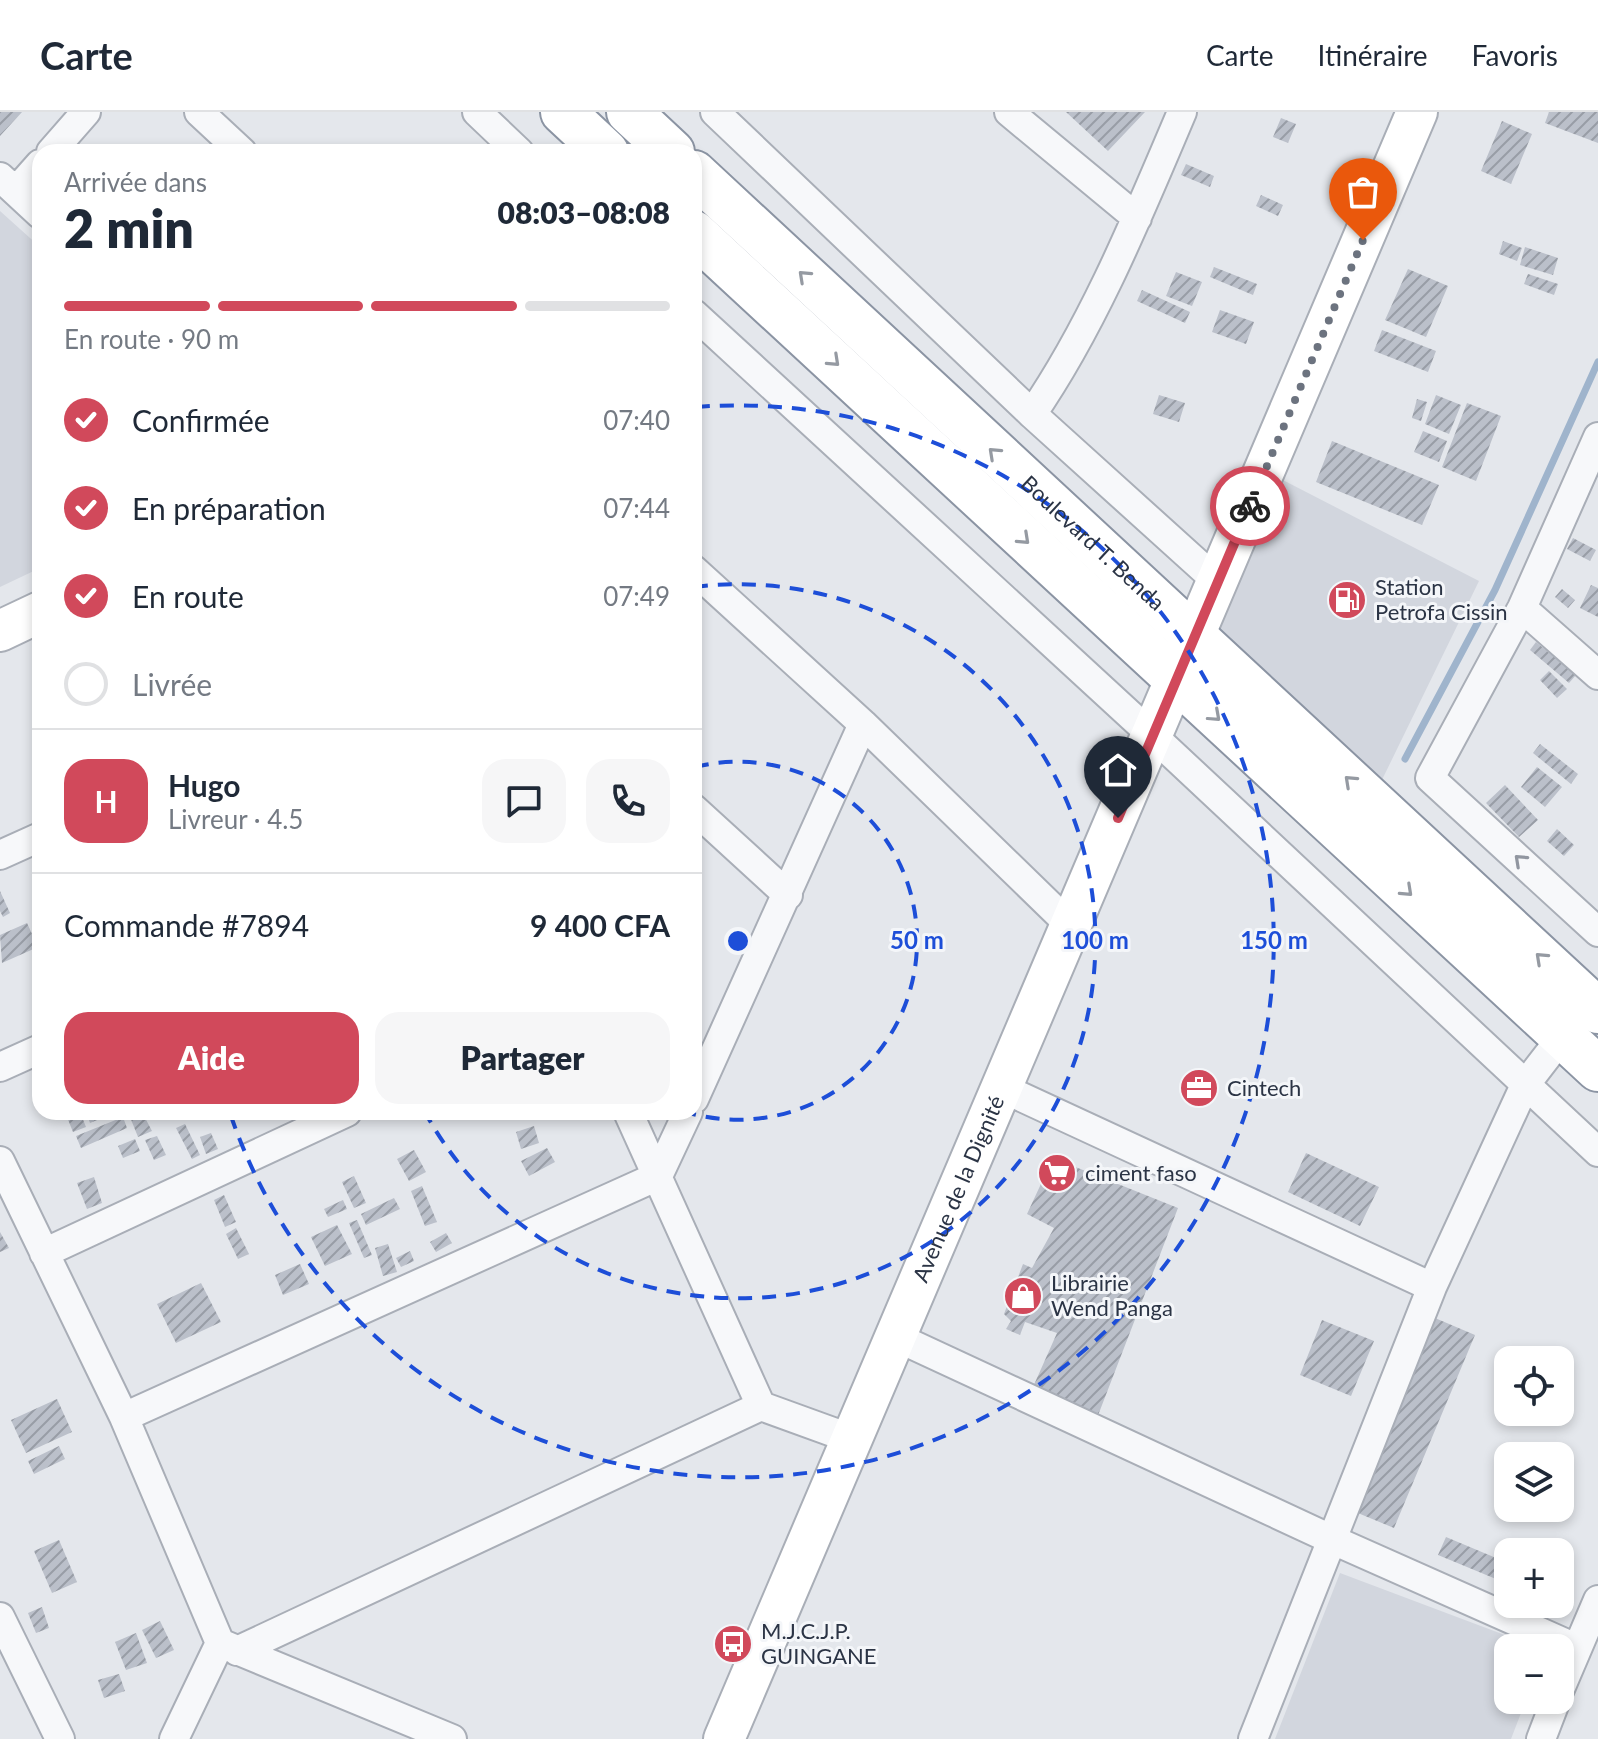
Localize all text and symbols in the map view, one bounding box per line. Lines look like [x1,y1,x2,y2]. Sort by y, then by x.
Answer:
text: Carte [40,32,133,78]
text: Carte [1206,38,1273,72]
text: Itinéraire [1317,38,1428,72]
text: Favoris [1472,38,1558,72]
pin [1329,158,1397,240]
text: Arrivée dans [64,166,207,198]
icon: bag [1341,170,1385,214]
text: 08:03–08:08 [497,194,670,230]
text: 2 min [64,197,194,259]
one-way arrow [799,270,813,285]
text: En route · 90 m [64,323,239,355]
one-way arrow [825,352,839,367]
icon: check [64,398,108,442]
text: Confirmée [132,402,270,438]
text: 07:40 [603,404,670,436]
one-way arrow [989,448,1003,462]
courier [1210,466,1290,546]
street label: Boulevard T. Benda [1016,469,1171,616]
icon: bike [1228,484,1272,528]
icon: check [64,486,108,530]
text: En préparation [132,490,326,526]
text: 07:44 [603,492,670,524]
one-way arrow [1015,529,1029,544]
place label: Station Petrofa Cissin [1375,573,1508,625]
icon: check [64,574,108,618]
text: En route [132,578,244,614]
fuel station icon: Station Petrofa Cissin [1326,579,1368,621]
text: 07:49 [603,580,670,612]
text: Livrée [132,666,212,702]
one-way arrow [1205,706,1220,720]
pin [1084,736,1152,818]
icon: home [1096,748,1140,792]
button: chat [482,759,566,843]
button: phone [586,759,670,843]
text: Hugo [168,767,241,803]
one-way arrow [1344,777,1359,791]
text: H [94,783,118,819]
text: Livreur · 4.5 [168,803,303,835]
one-way arrow [1515,855,1529,870]
one-way arrow [1398,881,1412,896]
text: Commande #7894 [64,907,309,943]
text: 9 400 CFA [530,907,670,943]
text: 50 m [890,925,944,954]
text: 100 m [1061,925,1129,954]
text: 150 m [1240,925,1308,954]
centre of rings [724,927,752,955]
one-way arrow [1535,953,1550,967]
button: Aide [64,1012,359,1104]
button: Partager [375,1012,670,1104]
office icon: Cintech [1178,1067,1220,1109]
place label: Cintech [1227,1074,1301,1101]
street label: Avenue de la Dignité [906,1091,1010,1286]
supermarket icon: ciment faso [1036,1152,1078,1194]
place label: ciment faso [1085,1159,1197,1186]
place label: Librairie Wend Panga [1051,1269,1173,1321]
shop icon: Librairie Wend Panga [1002,1275,1044,1317]
map controls [1494,1346,1574,1714]
button: locate [1494,1346,1574,1426]
button: layers [1494,1442,1574,1522]
button: + [1494,1538,1574,1618]
place label: M.J.C.J.P. GUINGANE [761,1617,877,1669]
bus stop icon: M.J.C.J.P. GUINGANE [712,1623,754,1665]
button: − [1494,1634,1574,1714]

